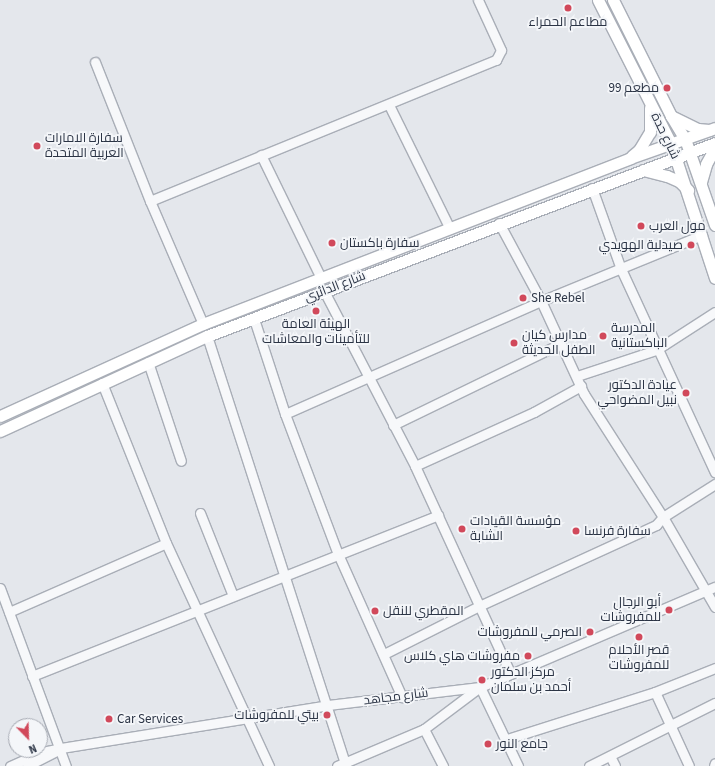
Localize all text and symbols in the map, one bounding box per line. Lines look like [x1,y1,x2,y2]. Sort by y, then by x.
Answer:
marker: مطاعم الحمراء [563,3,573,13]
place label: مطاعم الحمراء [529,14,607,30]
place label: مطعم 99 [609,80,659,96]
marker: مطعم 99 [662,83,672,93]
street label: شارع حدة [647,110,683,162]
place label: سفارة الامارات العربية المتحدة [45,131,124,162]
marker: سفارة الامارات العربية المتحدة [32,141,42,151]
place label: مول العرب [649,218,706,234]
marker: مول العرب [636,221,646,231]
place label: سفارة باكستان [340,235,419,251]
place label: صيدلية الهويدي [599,237,683,253]
marker: سفارة باكستان [327,238,337,248]
marker: صيدلية الهويدي [686,240,696,250]
street label: شارع الدائري [302,268,368,306]
place label: She Rebel [531,290,585,306]
marker: She Rebel [518,293,528,303]
marker: الهيئة العامة للتأمينات والمعاشات [311,306,321,316]
place label: الهيئة العامة للتأمينات والمعاشات [262,317,370,348]
place label: المدرسة الباكستانية [611,321,667,352]
place label: مدارس كيان الطفل الحديثة [522,328,595,359]
marker: المدرسة الباكستانية [598,331,608,341]
marker: مدارس كيان الطفل الحديثة [509,338,519,348]
place label: عيادة الدكتور نبيل المضواحي [598,378,677,409]
marker: عيادة الدكتور نبيل المضواحي [680,387,692,399]
place label: مؤسسة القيادات الشابة [470,514,561,545]
place label: سفارة فرنسا [584,523,651,539]
marker: مؤسسة القيادات الشابة [457,524,467,534]
marker: سفارة فرنسا [571,526,581,536]
place label: أبو الرجال للمفروشات [601,595,661,626]
place label: المقطري للنقل [383,603,464,619]
marker: أبو الرجال للمفروشات [664,605,674,615]
marker: المقطري للنقل [370,606,380,616]
place label: الصرمي للمفروشات [477,624,582,640]
marker: الصرمي للمفروشات [585,627,595,637]
marker: قصر الأحلام للمفروشات [634,632,644,642]
place label: قصر الأحلام للمفروشات [609,643,669,674]
place label: مفروشات هاي كلاس [404,648,520,664]
marker: مفروشات هاي كلاس [523,651,533,661]
place label: مركز الدكتور أحمد بن سلمان [491,665,571,696]
marker: مركز الدكتور أحمد بن سلمان [476,674,488,686]
street label: شارع مجاهد [363,685,429,709]
place label: بيتي للمفروشات [234,707,319,723]
marker: بيتي للمفروشات [322,710,332,720]
place label: Car Services [117,711,183,727]
marker: Car Services [104,714,114,724]
north arrow [8,718,48,758]
place label: جامع النور [496,736,548,752]
marker: جامع النور [483,739,493,749]
text: N [26,740,39,757]

